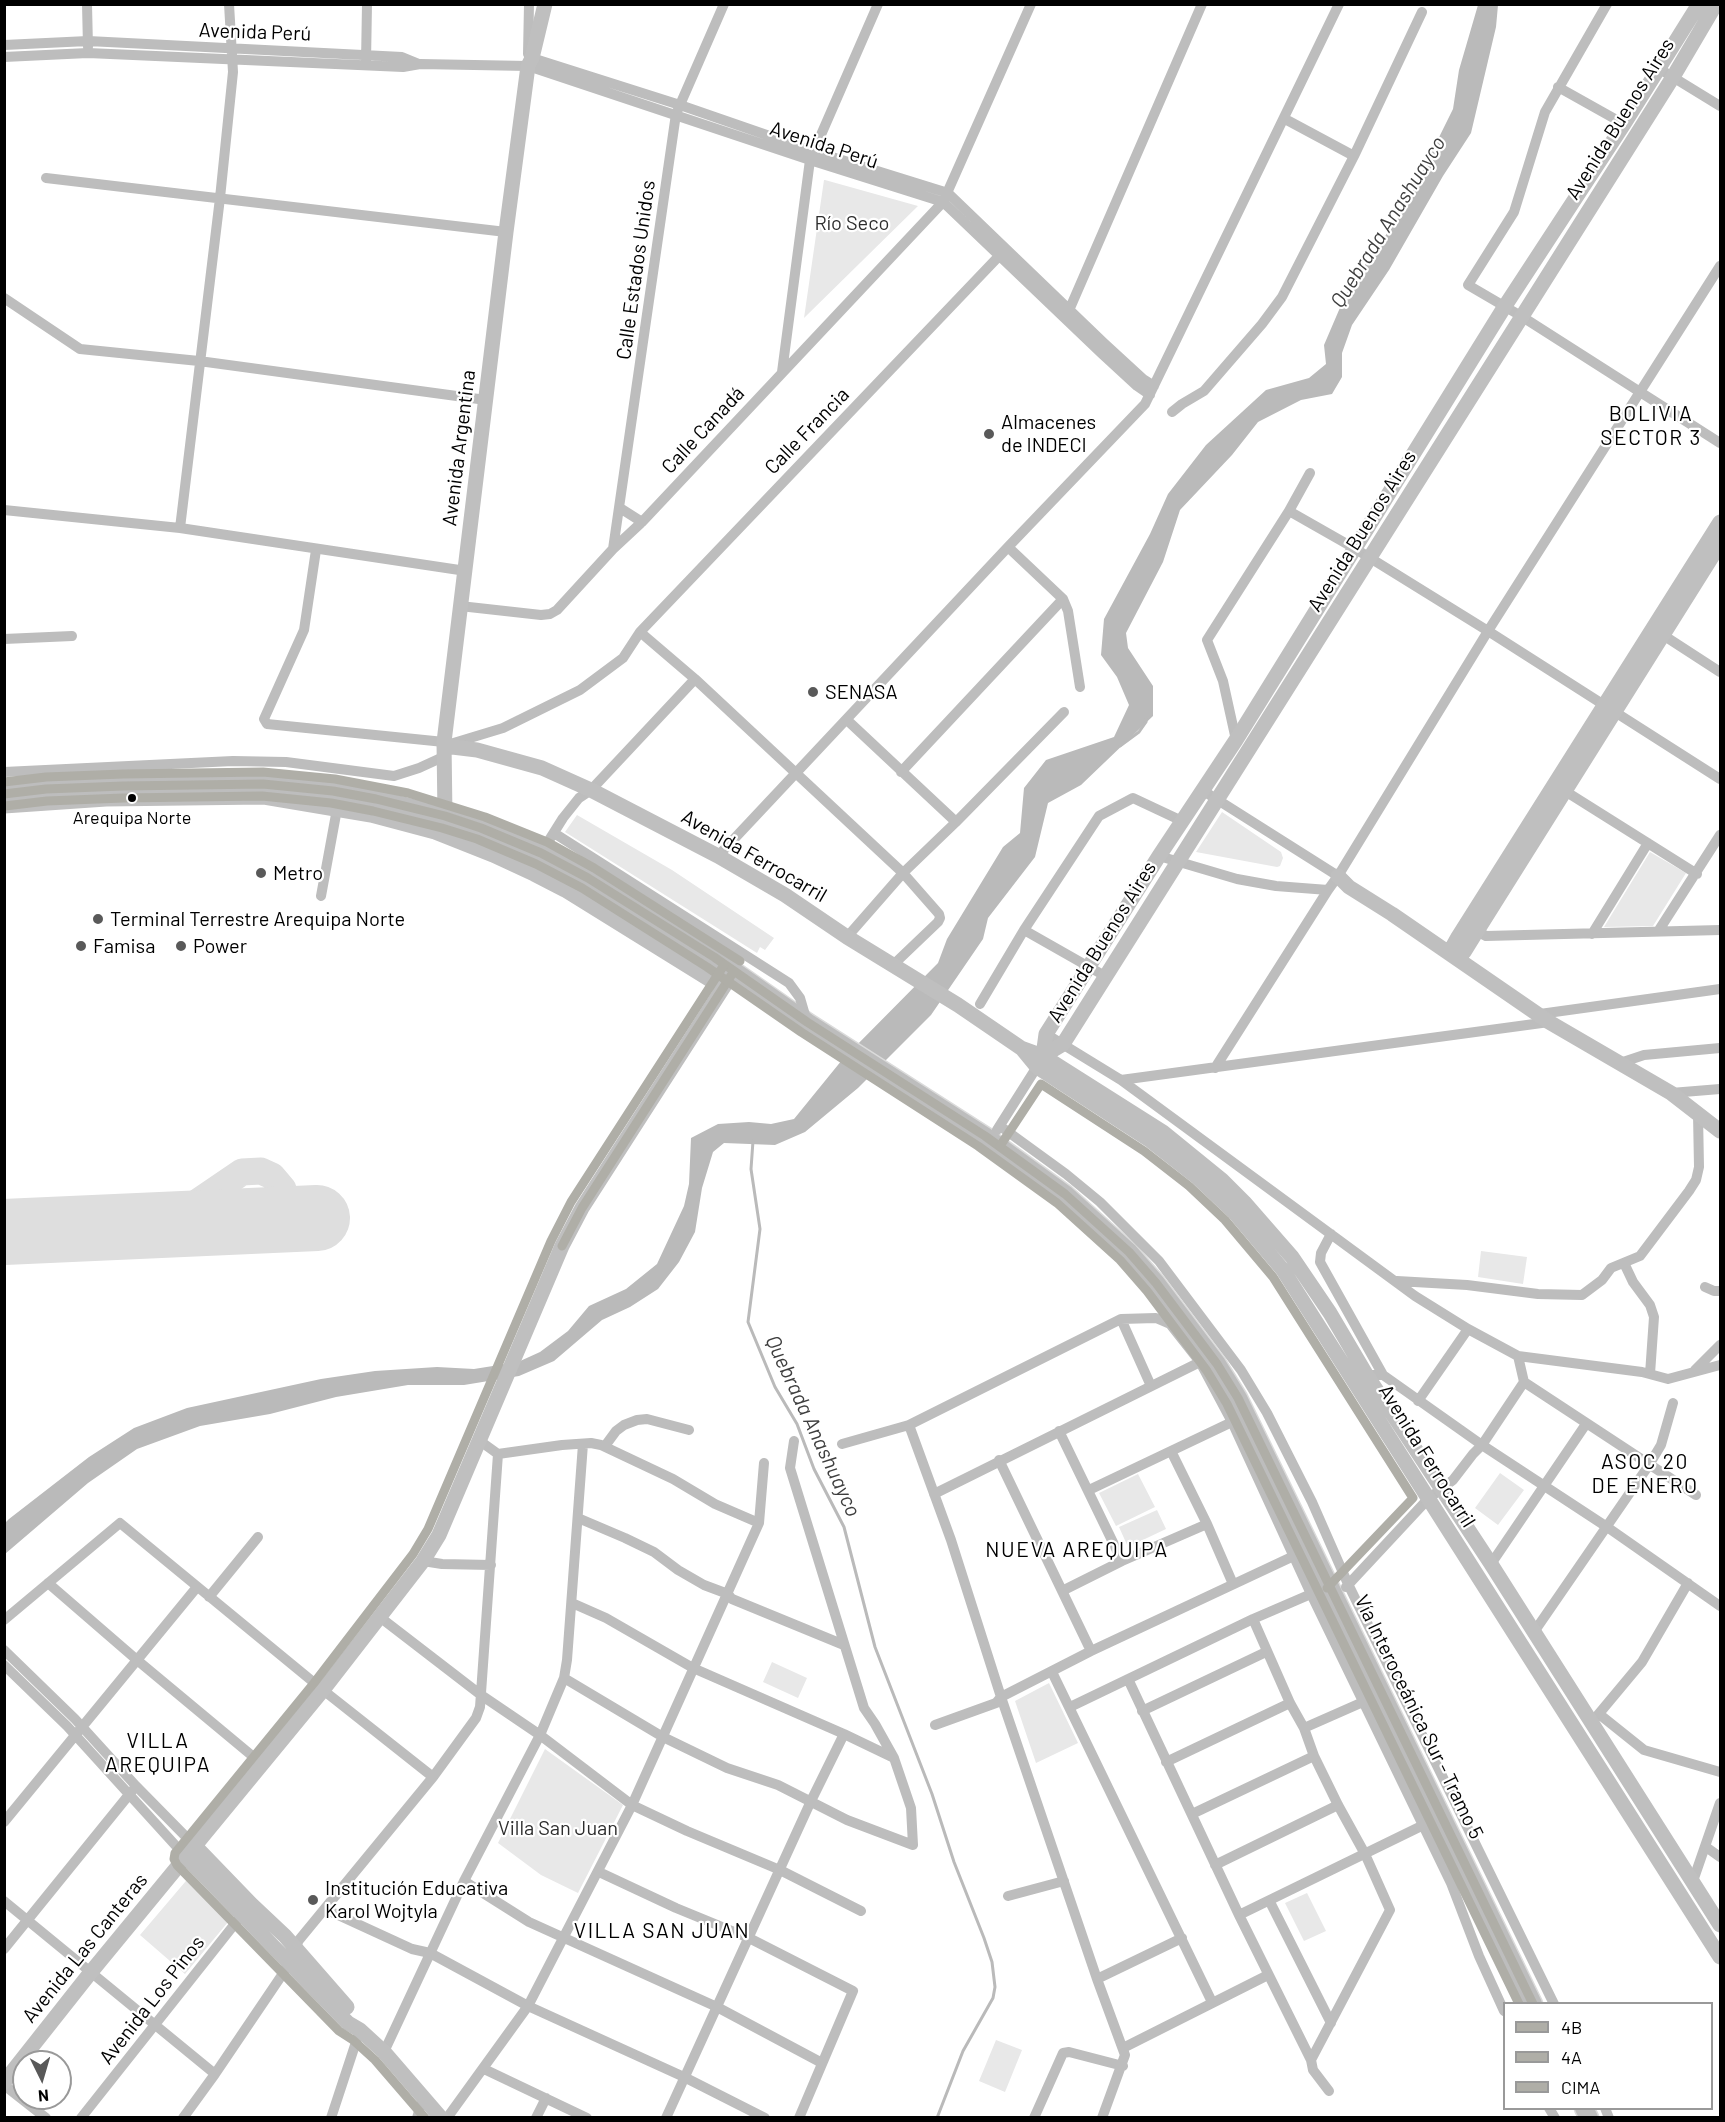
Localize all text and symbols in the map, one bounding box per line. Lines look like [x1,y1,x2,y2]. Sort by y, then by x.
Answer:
street label: Avenida Perú [198,18,312,46]
street label: Avenida Buenos Aires [1561,34,1679,204]
street label: Avenida Perú [767,116,881,174]
water label: Quebrada Anashuayco [1325,132,1451,312]
street label: Calle Estados Unidos [612,179,660,361]
park label: Río Seco [815,211,889,235]
street label: Avenida Argentina [438,369,480,527]
street label: Calle Canadá [657,381,749,479]
street label: Calle Francia [760,383,854,479]
district label: BOLIVIA SECTOR 3 [1600,401,1702,451]
place label: Almacenes de INDECI [1001,410,1096,457]
marker: Almacenes de INDECI [982,427,996,441]
street label: Avenida Buenos Aires [1303,446,1421,616]
place label: SENASA [825,680,898,704]
marker: SENASA [806,685,820,699]
marker: Arequipa Norte [126,792,138,804]
street label: Avenida Ferrocarril [677,805,831,907]
place label: Arequipa Norte [73,807,191,829]
street label: Avenida Buenos Aires [1043,857,1161,1027]
place label: Metro [273,861,323,885]
marker: Metro [254,866,268,880]
place label: Terminal Terrestre Arequipa Norte [110,907,405,931]
marker: Terminal Terrestre Arequipa Norte [91,912,105,926]
place label: Famisa [93,934,155,958]
place label: Power [193,934,247,958]
marker: Famisa [74,939,88,953]
marker: Power [174,939,188,953]
water label: Quebrada Anashuayco [760,1331,866,1521]
street label: Avenida Ferrocarril [1373,1380,1481,1532]
district label: ASOC 20 DE ENERO [1591,1449,1699,1499]
district label: NUEVA AREQUIPA [985,1537,1169,1563]
street label: Vía Interoceánica Sur - Tramo 5 [1349,1591,1489,1843]
district label: VILLA AREQUIPA [105,1728,211,1778]
park label: Villa San Juan [498,1816,618,1840]
street label: Avenida Las Canteras [17,1868,153,2028]
place label: Institución Educativa Karol Wojtyla [325,1876,508,1923]
marker: Institución Educativa Karol Wojtyla [306,1893,320,1907]
district label: VILLA SAN JUAN [574,1918,750,1944]
street label: Avenida Los Pinos [94,1931,210,2069]
legend [1503,2002,1713,2110]
text: 4B [1561,2016,1582,2038]
text: 4A [1561,2046,1582,2068]
north arrow [12,2050,72,2110]
text: CIMA [1561,2076,1600,2098]
text: N [37,2087,50,2106]

